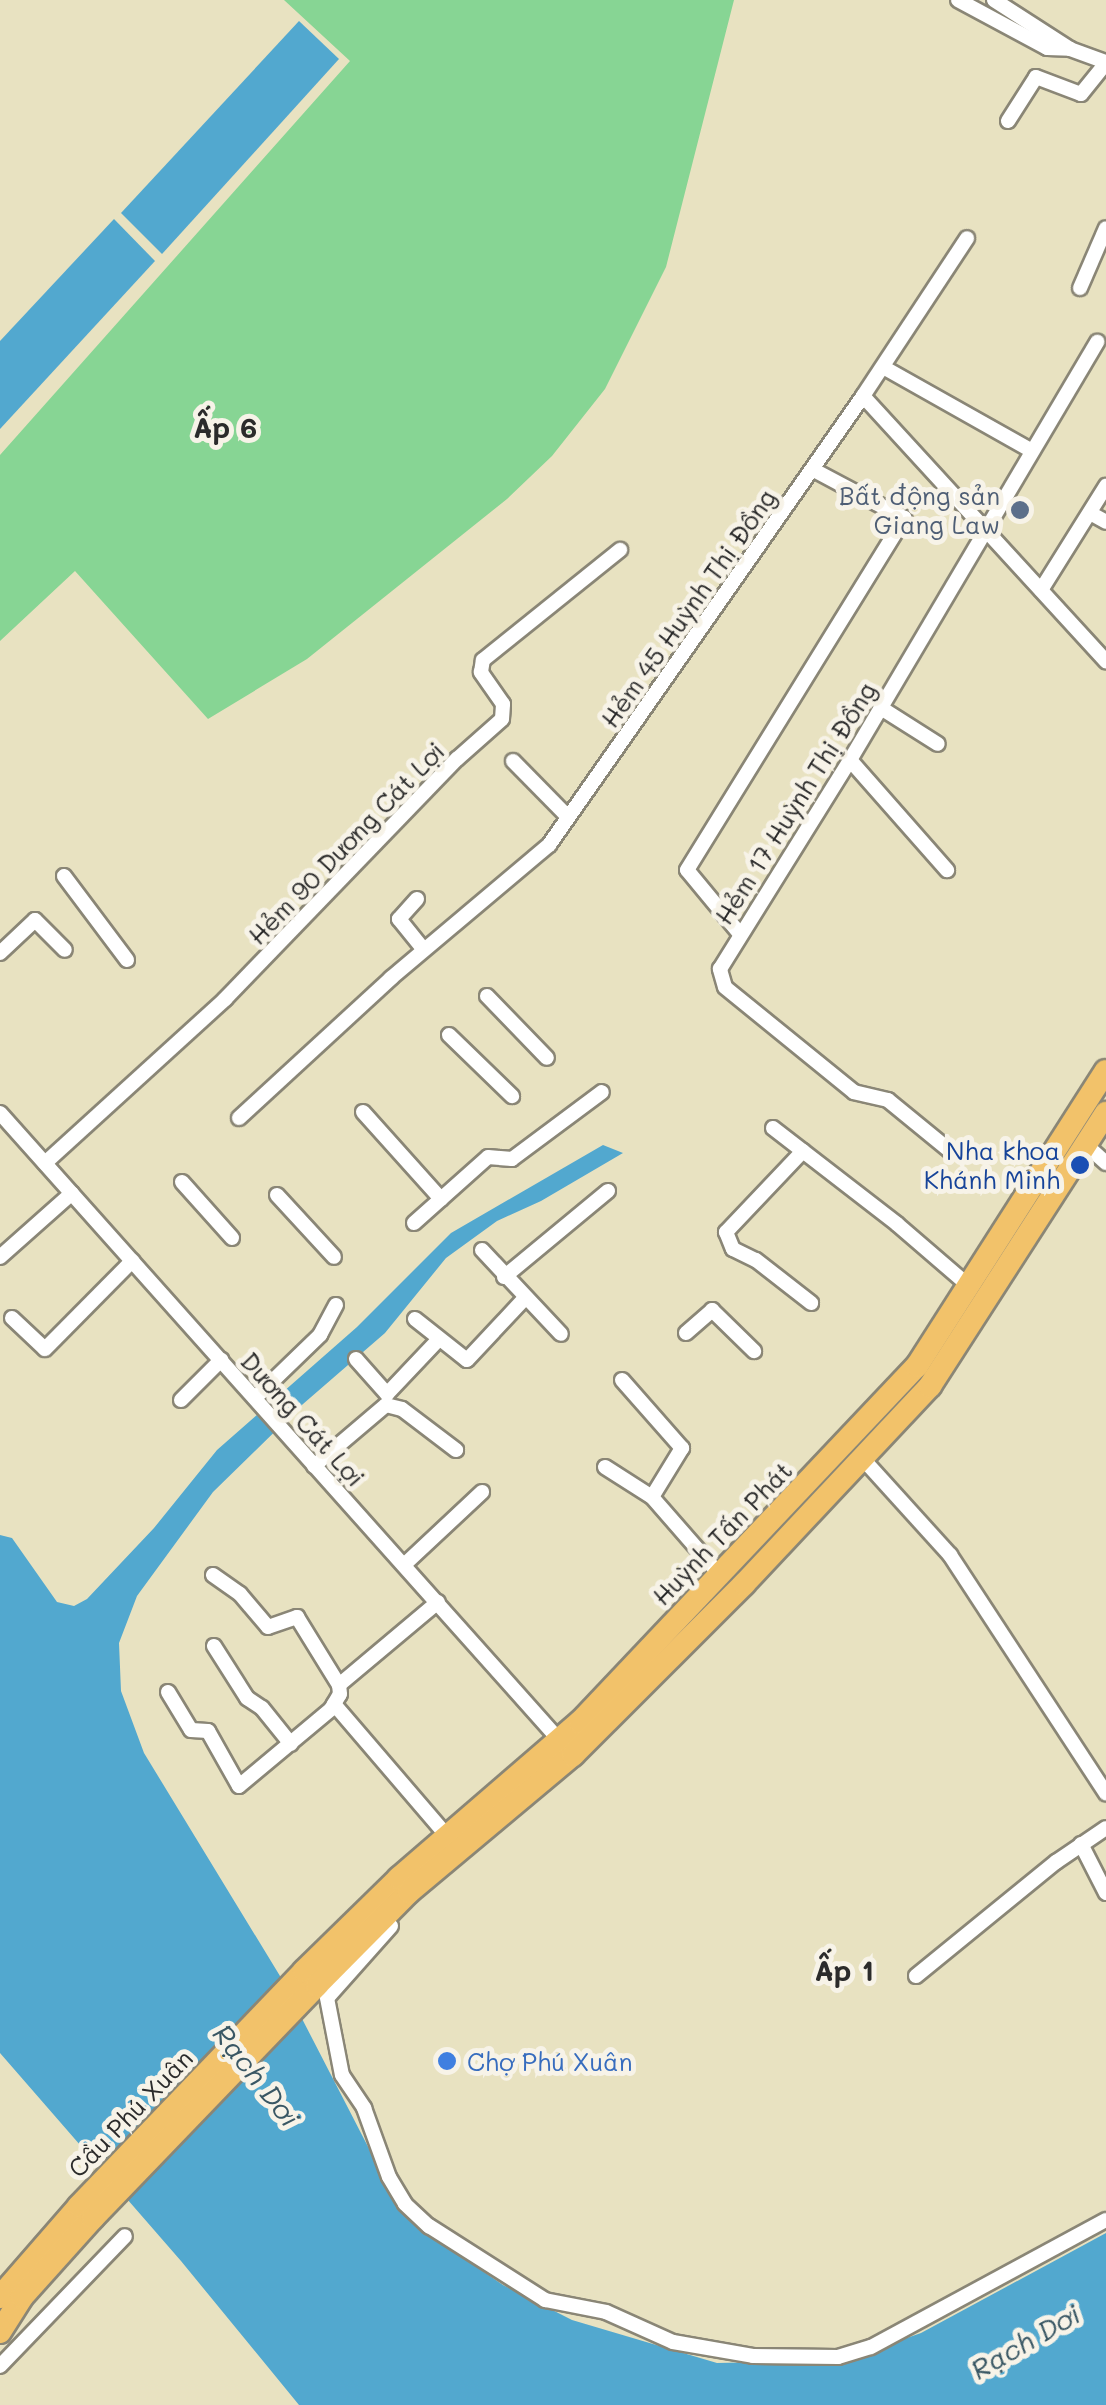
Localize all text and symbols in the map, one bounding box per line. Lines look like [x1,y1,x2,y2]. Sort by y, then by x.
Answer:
district label: Ấp 6 [193,410,257,444]
place label: Bất động sản Giang Law [839,481,1000,540]
street label: Hẻm 45 Huỳnh Thị Đồng [594,483,782,733]
marker: Bất động sản Giang Law [1009,499,1031,521]
street label: Hẻm 17 Huỳnh Thị Đồng [708,676,882,930]
street label: Hẻm 90 Dương Cát Lợi [242,736,450,950]
place label: Nha khoa Khánh Minh [924,1136,1060,1195]
marker: Nha khoa Khánh Minh [1069,1154,1091,1176]
street label: Dương Cát Lợi [235,1346,371,1492]
street label: Huỳnh Tấn Phát [646,1455,798,1611]
district label: Ấp 1 [814,1953,874,1987]
water label: Rạch Dơi [207,2017,307,2133]
street label: Cầu Phú Xuân [62,2043,198,2183]
place label: Chợ Phú Xuân [467,2046,633,2076]
marker: Chợ Phú Xuân [436,2050,458,2072]
water label: Rạch Dơi [964,2296,1086,2386]

